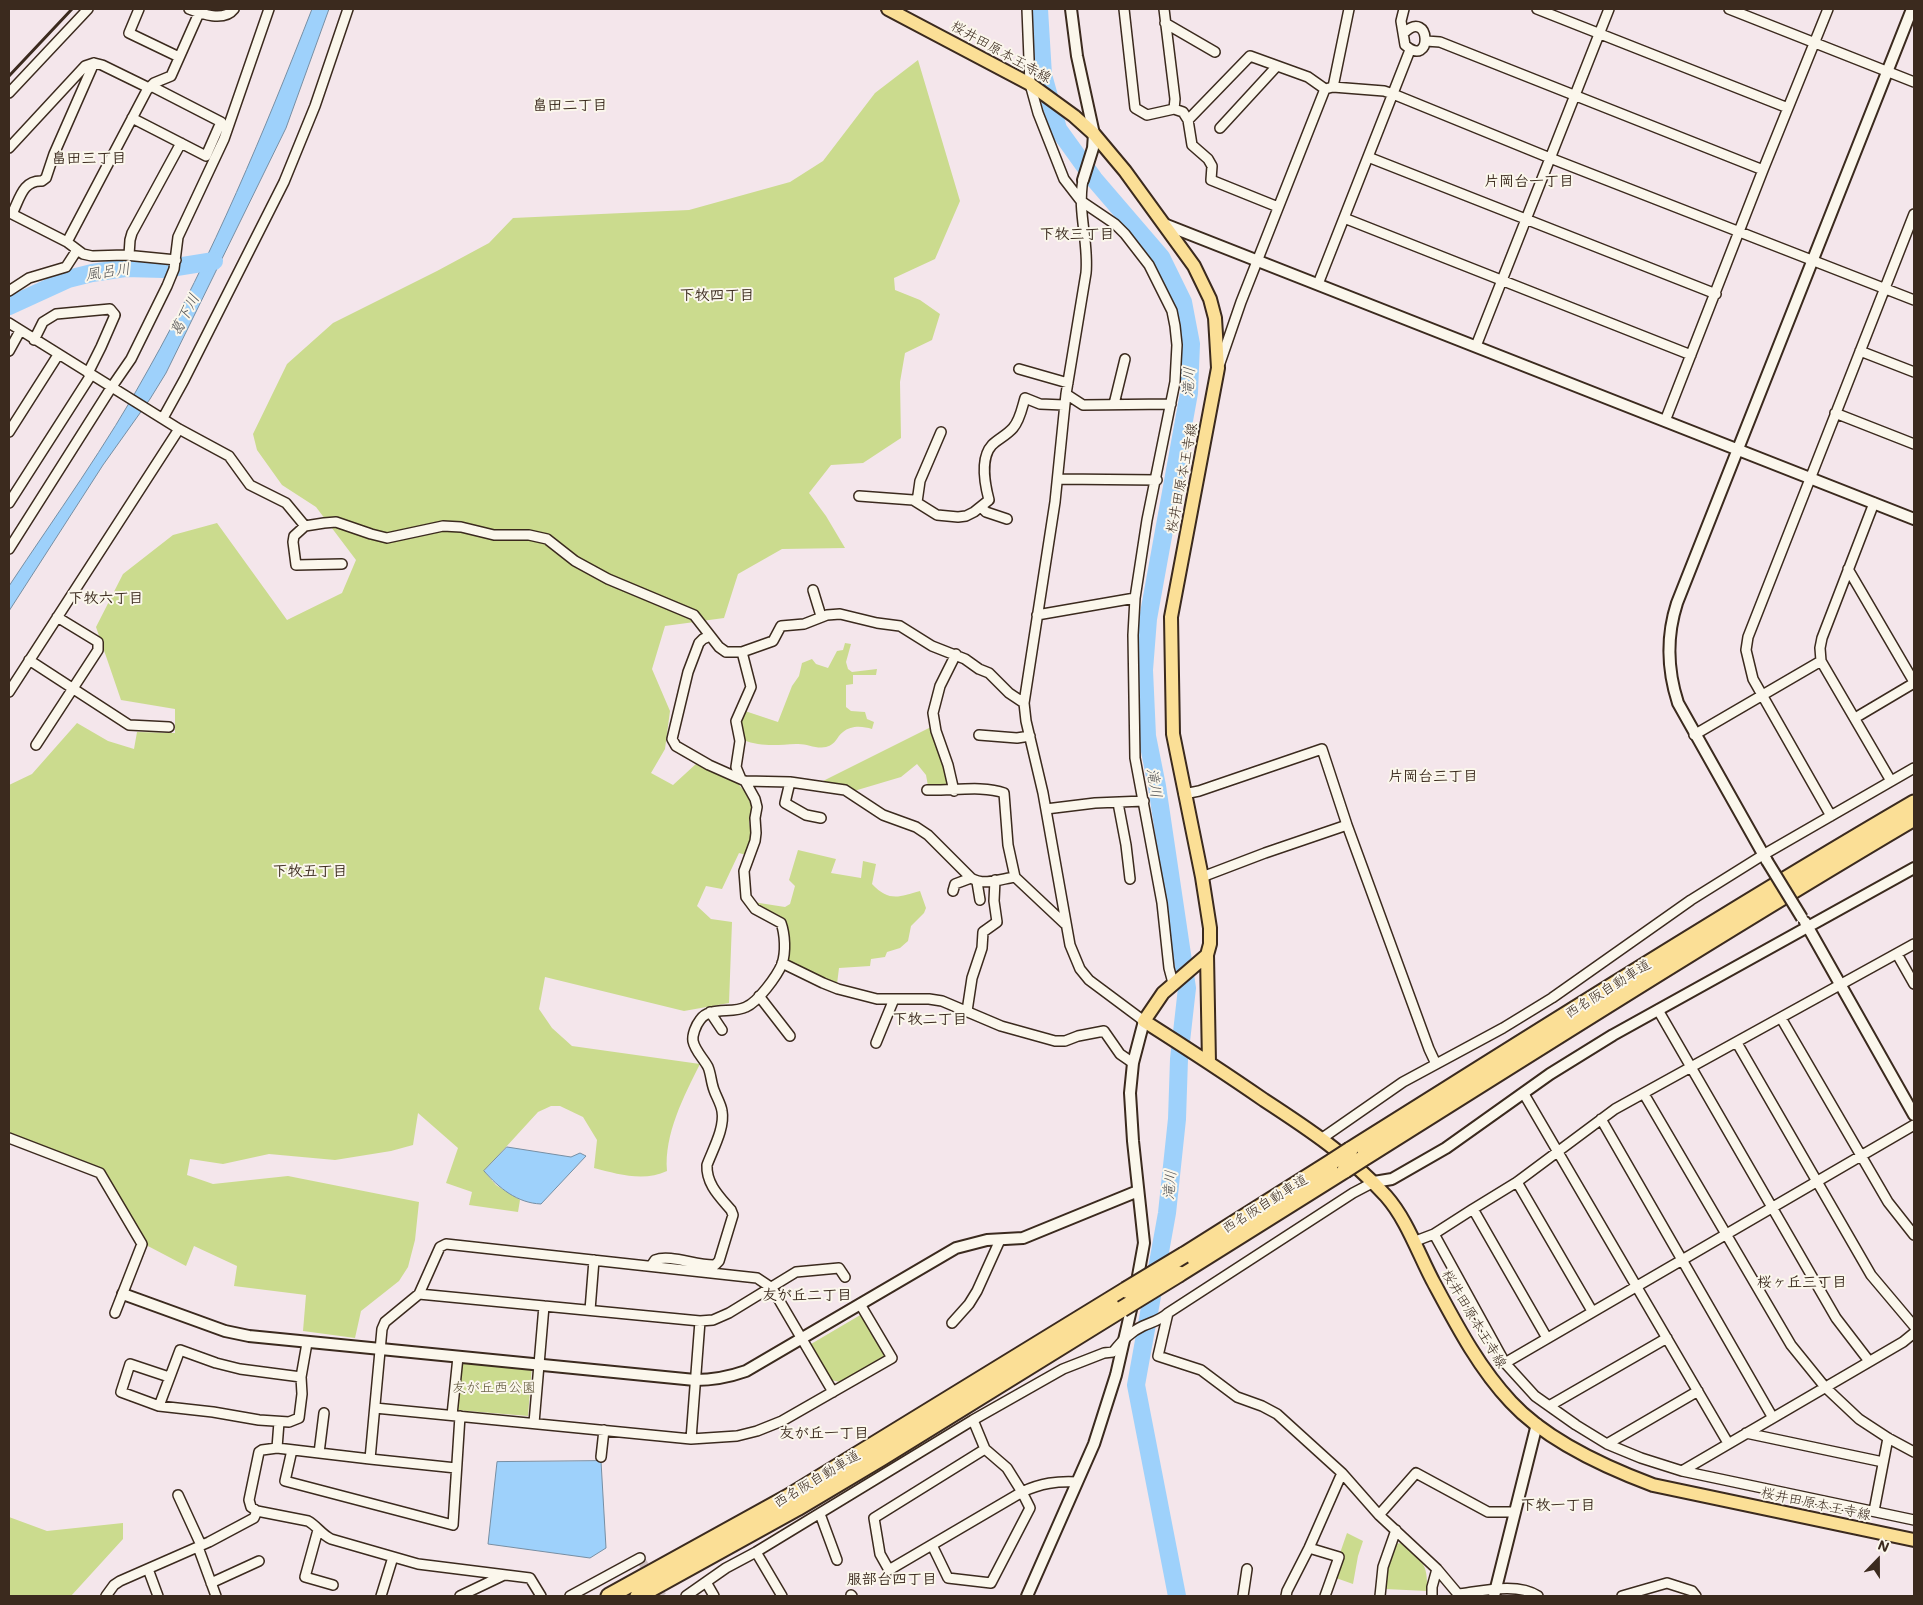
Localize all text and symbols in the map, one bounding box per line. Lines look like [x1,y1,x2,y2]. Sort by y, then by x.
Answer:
street label: 桜井田原本王寺線 [948,18,1054,86]
district label: 畠田二丁目 [533,96,607,114]
district label: 畠田三丁目 [52,149,126,167]
district label: 片岡台一丁目 [1484,172,1574,190]
district label: 下牧三丁目 [1040,225,1114,243]
water label: 風呂川 [84,260,132,284]
district label: 下牧四丁目 [680,286,754,304]
water label: 葛下川 [166,291,204,339]
water label: 滝川 [1179,366,1199,398]
street label: 桜井田原本王寺線 [1163,421,1201,535]
district label: 下牧六丁目 [69,589,143,607]
water label: 滝川 [1143,767,1165,799]
district label: 片岡台三丁目 [1388,767,1478,785]
district label: 下牧五丁目 [273,862,347,880]
street label: 西名阪自動車道 [1562,956,1654,1022]
district label: 下牧二丁目 [893,1010,967,1028]
water label: 滝川 [1160,1169,1180,1201]
street label: 西名阪自動車道 [1219,1171,1311,1237]
street label: 桜井田原本王寺線 [1438,1267,1510,1371]
district label: 桜ヶ丘三丁目 [1757,1273,1847,1291]
district label: 友が丘二丁目 [762,1286,852,1304]
park label: 友が丘西公園 [452,1380,536,1396]
district label: 友が丘一丁目 [779,1424,869,1442]
street label: 西名阪自動車道 [771,1447,863,1511]
street label: 桜井田原本王寺線 [1759,1484,1873,1524]
district label: 下牧一丁目 [1521,1496,1595,1514]
north arrow [1853,1535,1903,1585]
text: N [1875,1535,1892,1556]
district label: 服部台四丁目 [847,1570,937,1588]

